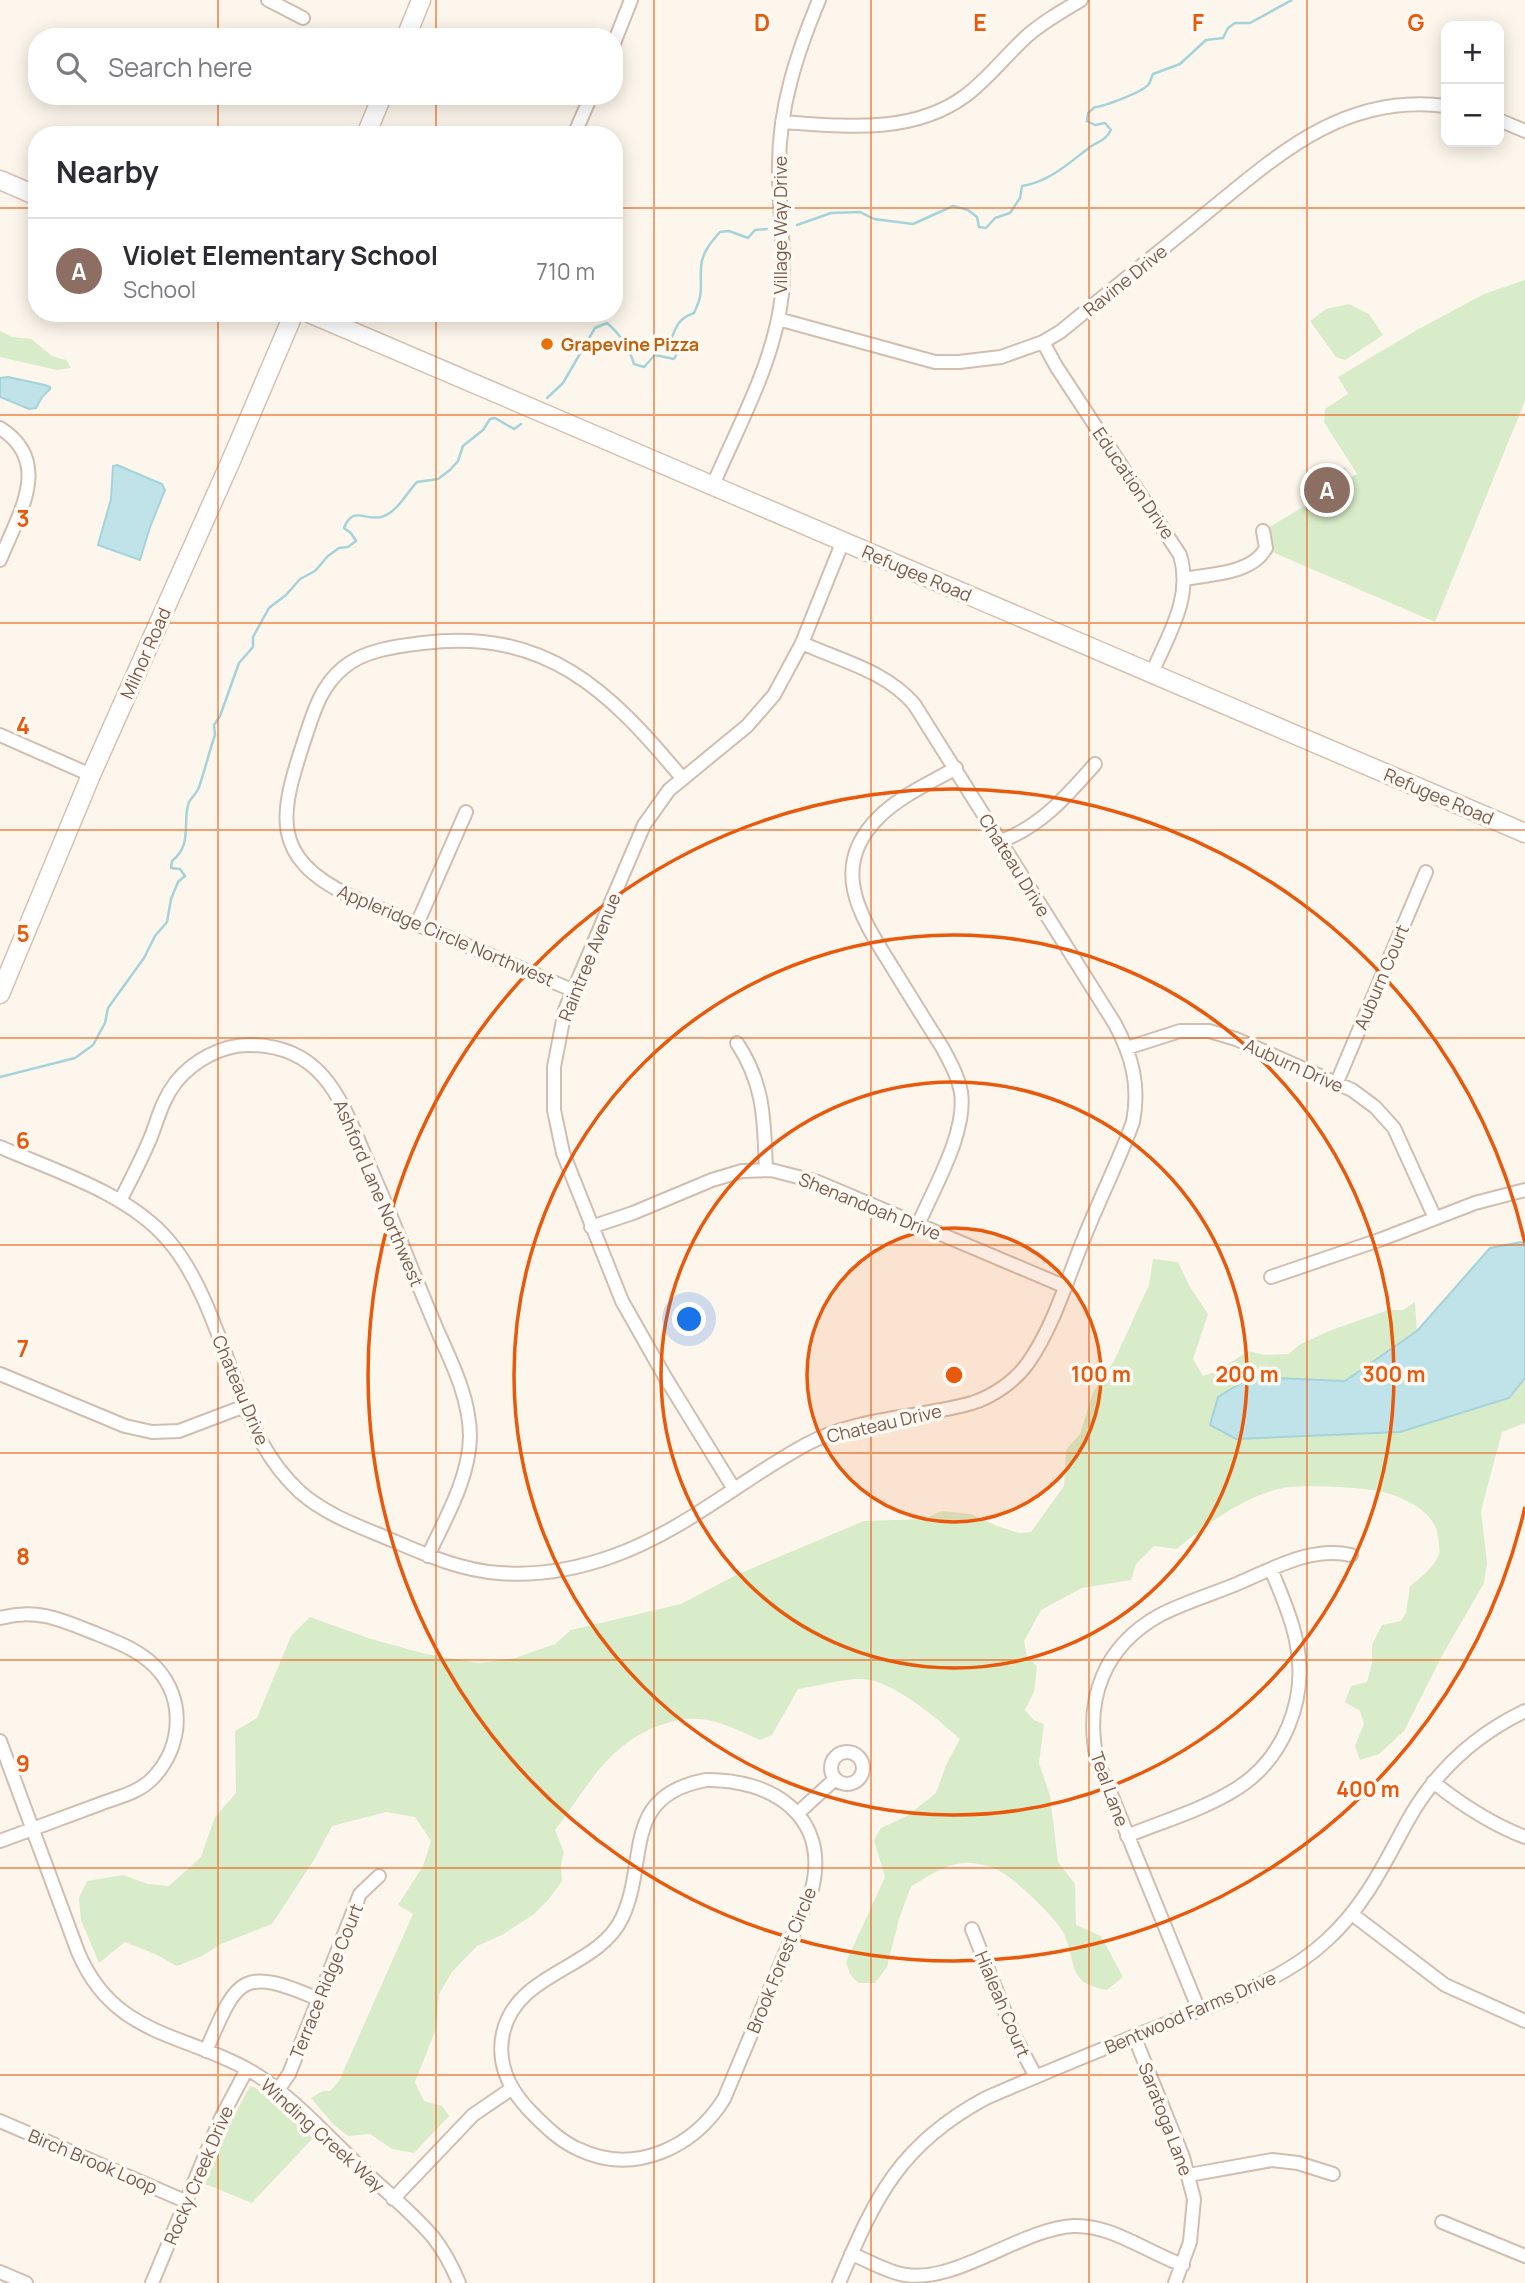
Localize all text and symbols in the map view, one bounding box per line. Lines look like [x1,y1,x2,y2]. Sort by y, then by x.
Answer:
text: D [754,6,770,38]
text: E [973,6,987,38]
text: F [1192,6,1204,38]
text: G [1408,6,1425,38]
map controls [1441,21,1504,147]
button: + [1441,21,1504,84]
search box [28,28,623,105]
icon: search [52,48,90,86]
text: Search here [108,49,253,85]
button: − [1441,84,1504,147]
text: Nearby [56,151,159,192]
street label: Village Way Drive [768,156,792,294]
text: Violet Elementary School [123,237,438,273]
street label: Ravine Drive [1078,239,1172,321]
text: A [71,255,87,287]
text: 710 m [536,255,595,287]
text: School [123,273,196,305]
place label: Grapevine Pizza [561,332,699,356]
marker: Grapevine Pizza [539,336,555,352]
street label: Education Drive [1088,422,1180,544]
pin: A [1304,464,1350,516]
text: 3 [16,502,30,534]
street label: Refugee Road [859,539,975,607]
street label: Milnor Road [114,604,176,702]
text: 4 [16,709,30,741]
street label: Refugee Road [1381,762,1497,830]
street label: Chateau Drive [974,809,1056,921]
street label: Appleridge Circle Northwest [334,878,558,992]
street label: Raintree Avenue [552,889,626,1025]
text: 5 [16,917,30,949]
street label: Auburn Court [1348,921,1414,1033]
street label: Auburn Drive [1241,1032,1347,1098]
street label: Ashford Lane Northwest [329,1096,429,1290]
text: 6 [16,1124,30,1156]
street label: Shenandoah Drive [795,1167,945,1245]
your location [672,1302,706,1336]
street label: Chateau Drive [207,1331,275,1449]
text: 7 [17,1332,29,1364]
text: 100 m [1071,1360,1131,1388]
text: 200 m [1215,1360,1279,1388]
text: 300 m [1363,1360,1425,1388]
centre of rings [942,1363,966,1387]
street label: Chateau Drive [824,1398,944,1448]
text: 8 [16,1540,30,1572]
text: 9 [16,1747,30,1779]
street label: Teal Lane [1085,1748,1135,1830]
text: 400 m [1336,1775,1400,1803]
street label: Brook Forest Circle [741,1883,821,2037]
street label: Terrace Ridge Court [284,1900,368,2062]
street label: Hialeah Court [970,1947,1036,2061]
street label: Bentwood Farms Drive [1101,1965,1279,2059]
street label: Saratoga Lane [1133,2059,1199,2179]
street label: Winding Creek Way [256,2073,390,2197]
street label: Rocky Creek Drive [158,2102,238,2248]
street label: Birch Brook Loop [25,2123,161,2199]

